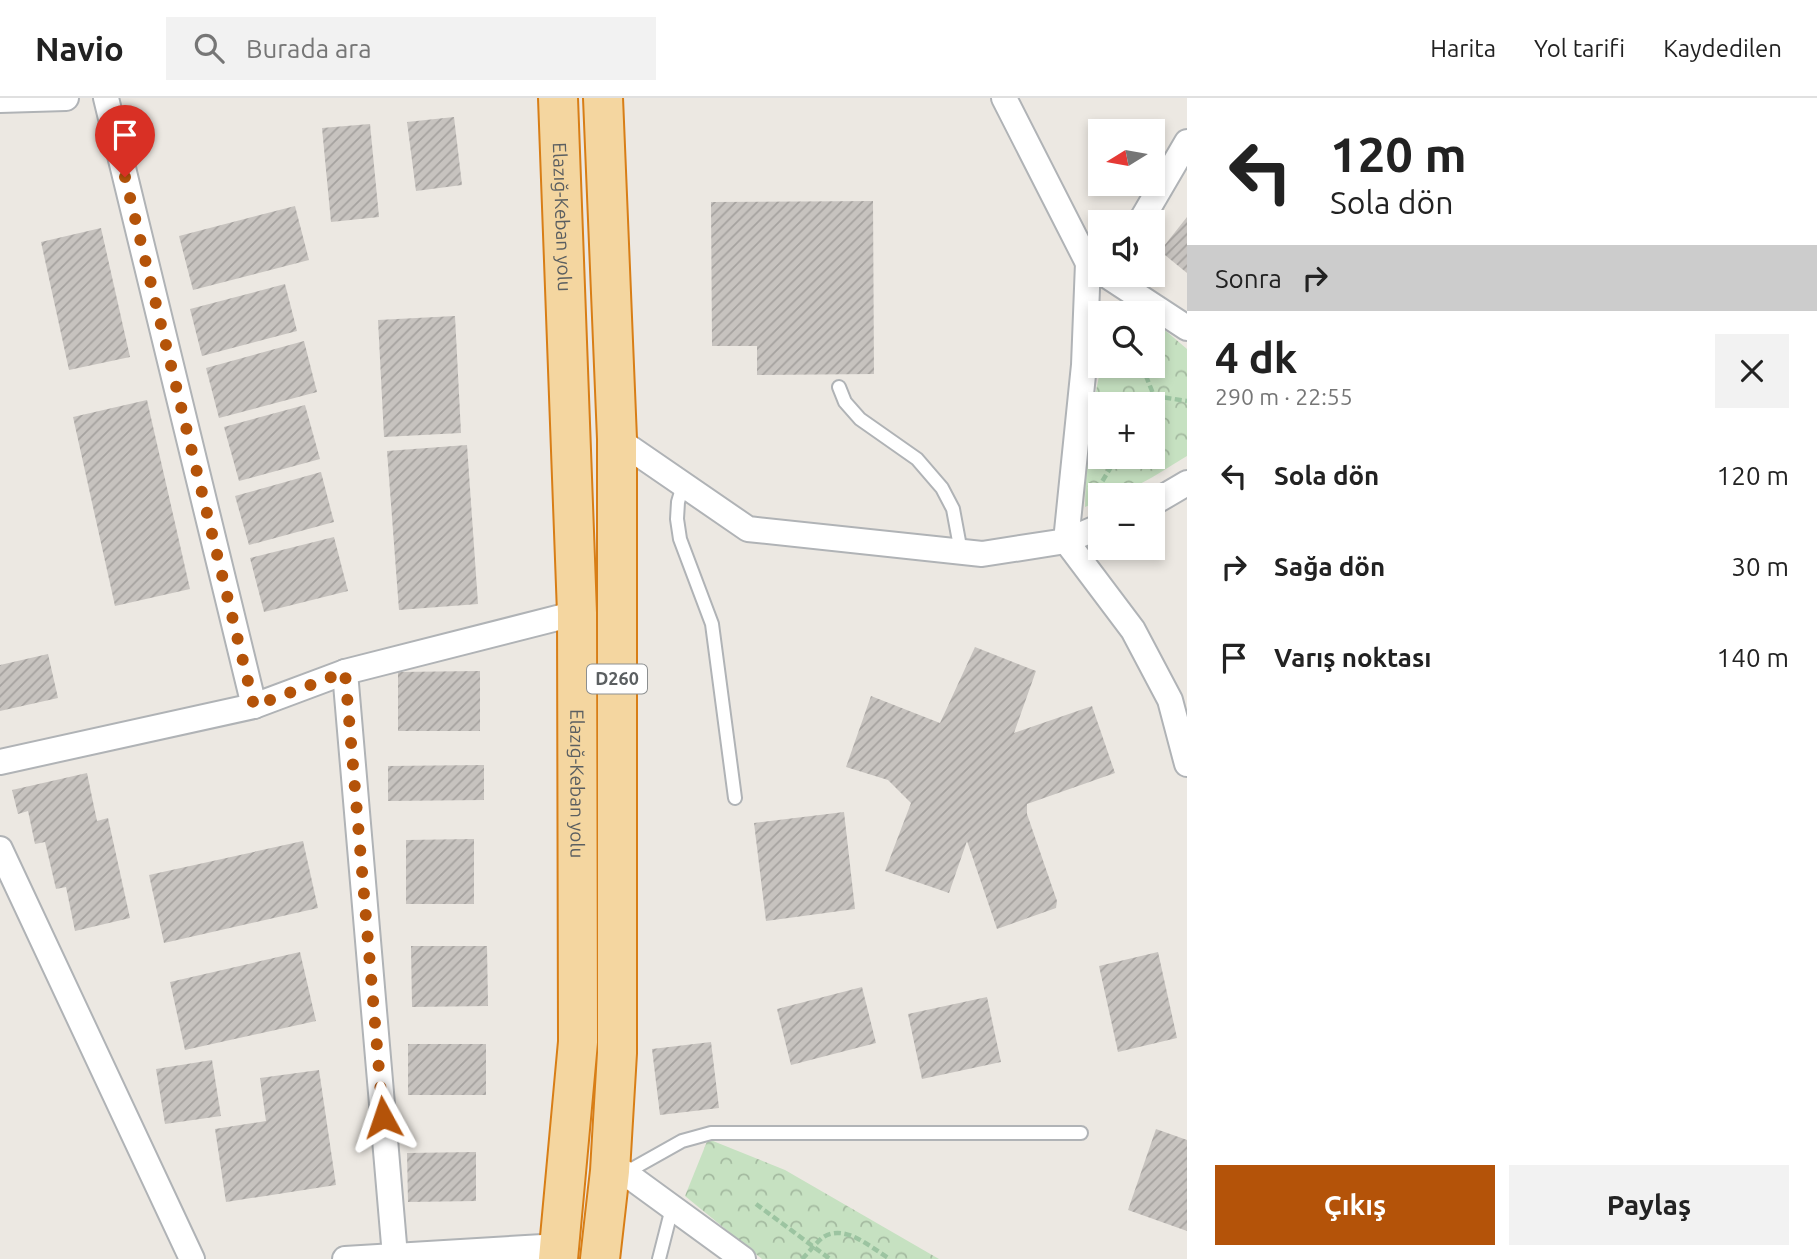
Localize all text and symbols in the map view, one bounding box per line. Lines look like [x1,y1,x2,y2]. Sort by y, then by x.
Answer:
search box [166,17,656,80]
icon: search [190,29,228,67]
text: Navio [35,30,124,67]
text: Burada ara [246,34,372,63]
text: Harita [1430,35,1496,62]
text: Yol tarifi [1534,35,1625,62]
text: Kaydedilen [1663,35,1782,62]
pin [95,105,155,177]
icon: arrive [106,116,144,154]
north arrow [1088,119,1166,196]
map controls [1088,119,1165,560]
icon: left [1215,126,1306,217]
text: 120 m [1330,126,1467,181]
street label: Elazığ-Keban yolu [549,142,576,292]
text: Sola dön [1330,184,1453,220]
button: sound [1088,210,1165,287]
icon: right [1296,259,1334,297]
text: Sonra [1215,264,1282,293]
button: search [1088,301,1165,378]
text: 4 dk [1215,334,1297,381]
button: close [1715,334,1789,408]
text: 290 m · 22:55 [1215,384,1353,409]
button: + [1088,392,1165,469]
icon: left [1215,457,1253,495]
text: Sola dön [1274,461,1379,490]
text: 120 m [1717,461,1789,490]
button: − [1088,483,1165,560]
icon: right [1215,548,1253,586]
text: Sağa dön [1274,552,1385,581]
text: 30 m [1731,552,1789,581]
icon: arrive [1215,639,1253,677]
text: Varış noktası [1274,643,1431,672]
text: 140 m [1717,643,1789,672]
road number: D260 [587,664,647,694]
street label: Elazığ-Keban yolu [566,709,589,858]
position arrow [346,1080,420,1154]
button: Çıkış [1215,1165,1495,1245]
button: Paylaş [1509,1165,1789,1245]

